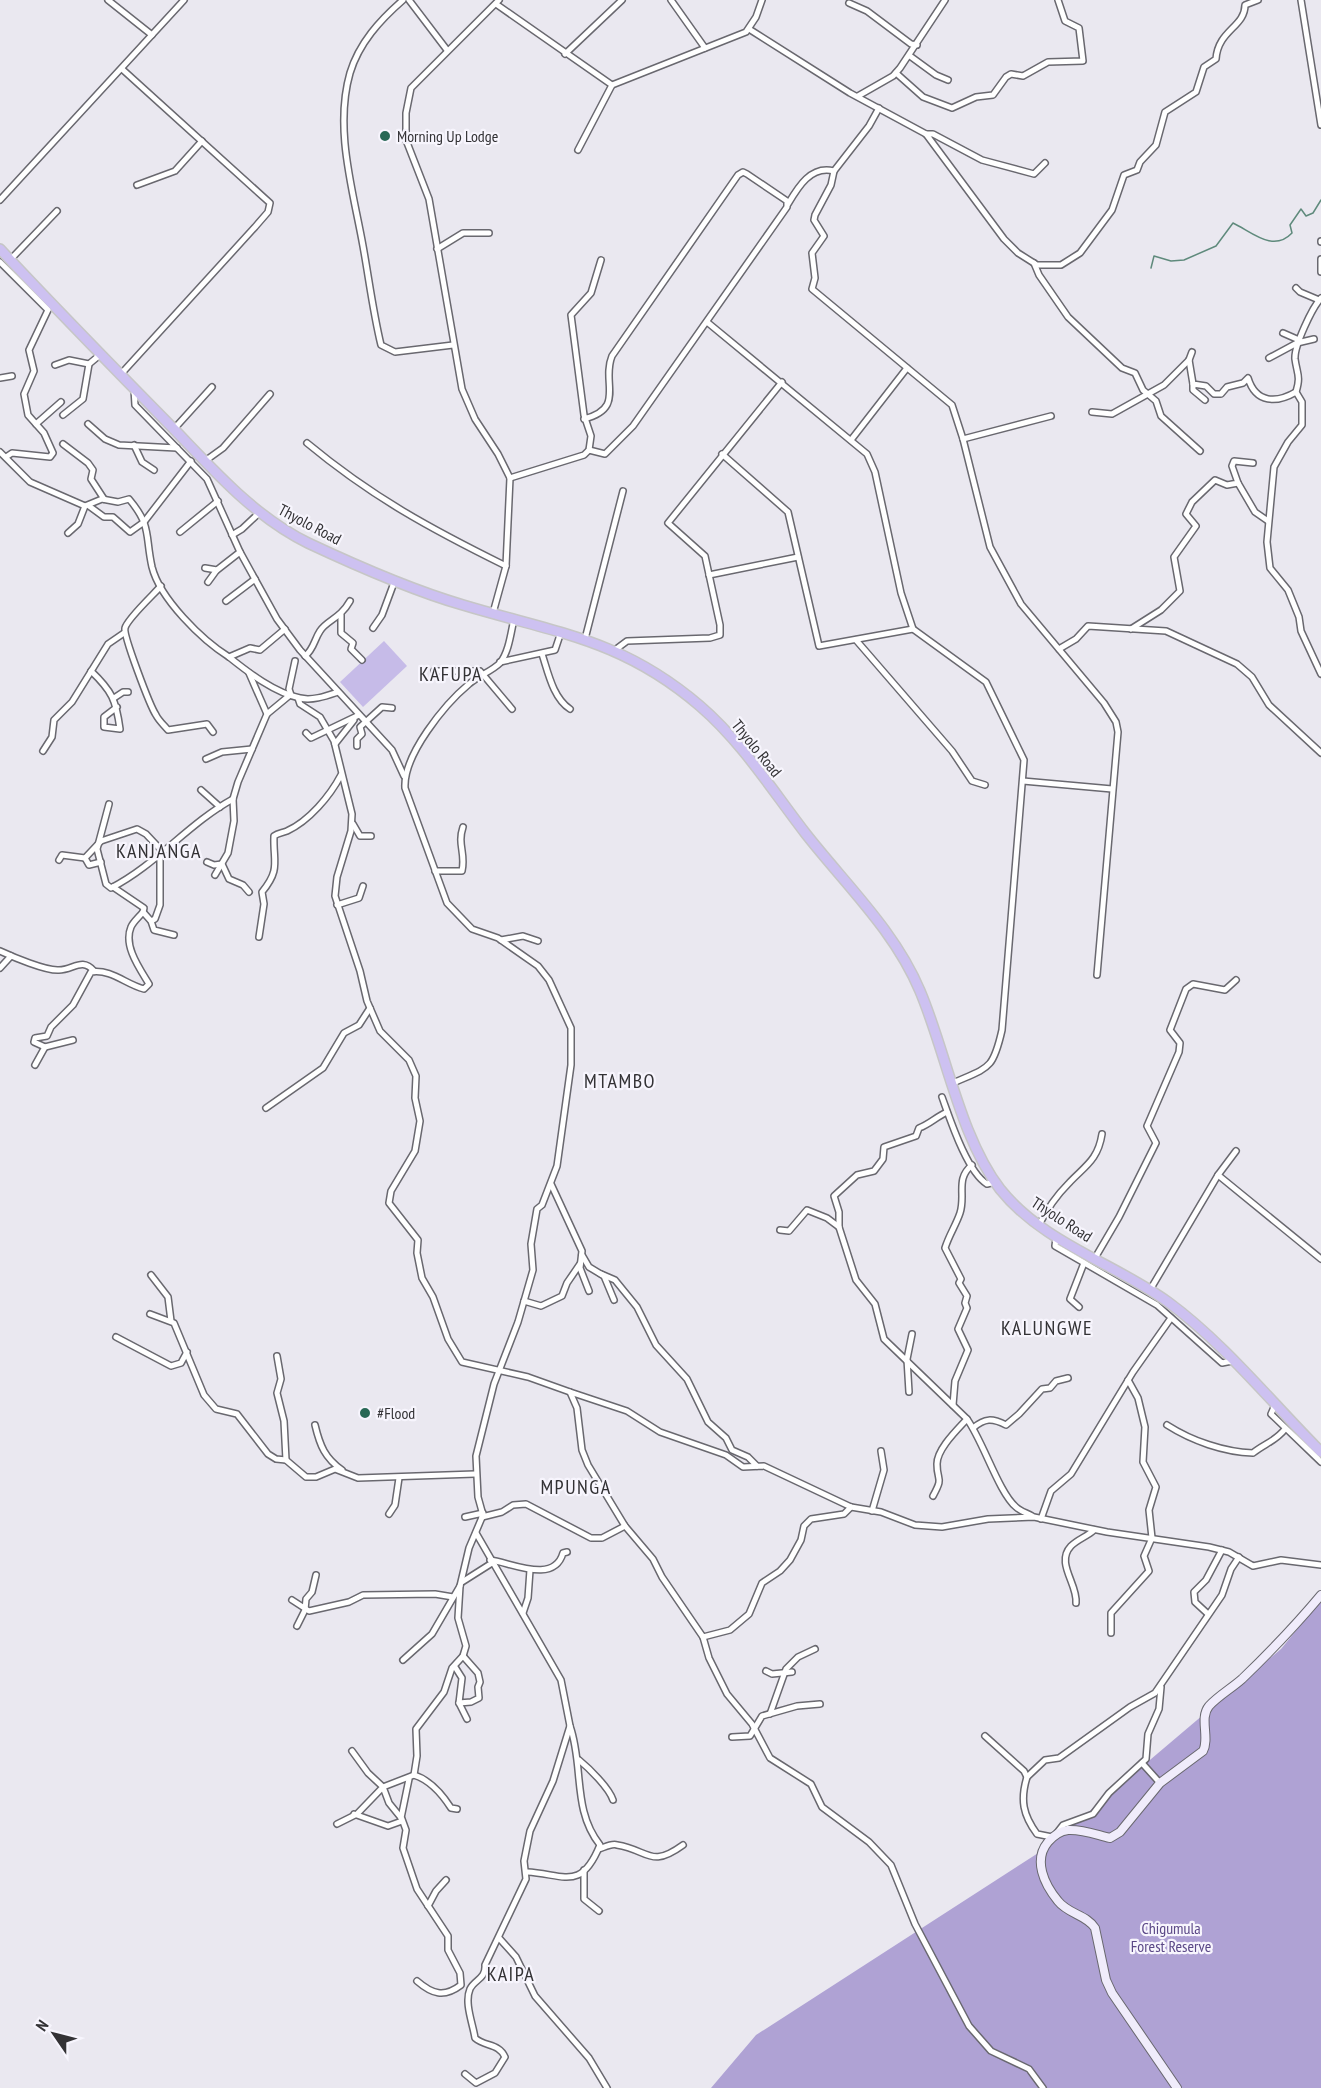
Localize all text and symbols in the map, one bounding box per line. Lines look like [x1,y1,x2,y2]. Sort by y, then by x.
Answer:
place label: Morning Up Lodge [397,126,498,146]
marker: Morning Up Lodge [378,129,392,143]
street label: Thyolo Road [275,499,345,549]
district label: KAFUPA [419,661,483,687]
street label: Thyolo Road [728,715,786,781]
district label: KANJANGA [116,838,202,864]
district label: MTAMBO [584,1068,656,1094]
street label: Thyolo Road [1028,1192,1096,1246]
district label: KALUNGWE [1001,1315,1093,1341]
place label: #Flood [377,1403,415,1423]
marker: #Flood [358,1406,372,1420]
district label: MPUNGA [540,1474,612,1500]
park label: Chigumula Forest Reserve [1131,1918,1211,1956]
district label: KAIPA [487,1961,535,1987]
north arrow [24,2004,84,2064]
text: N [31,2016,52,2035]

